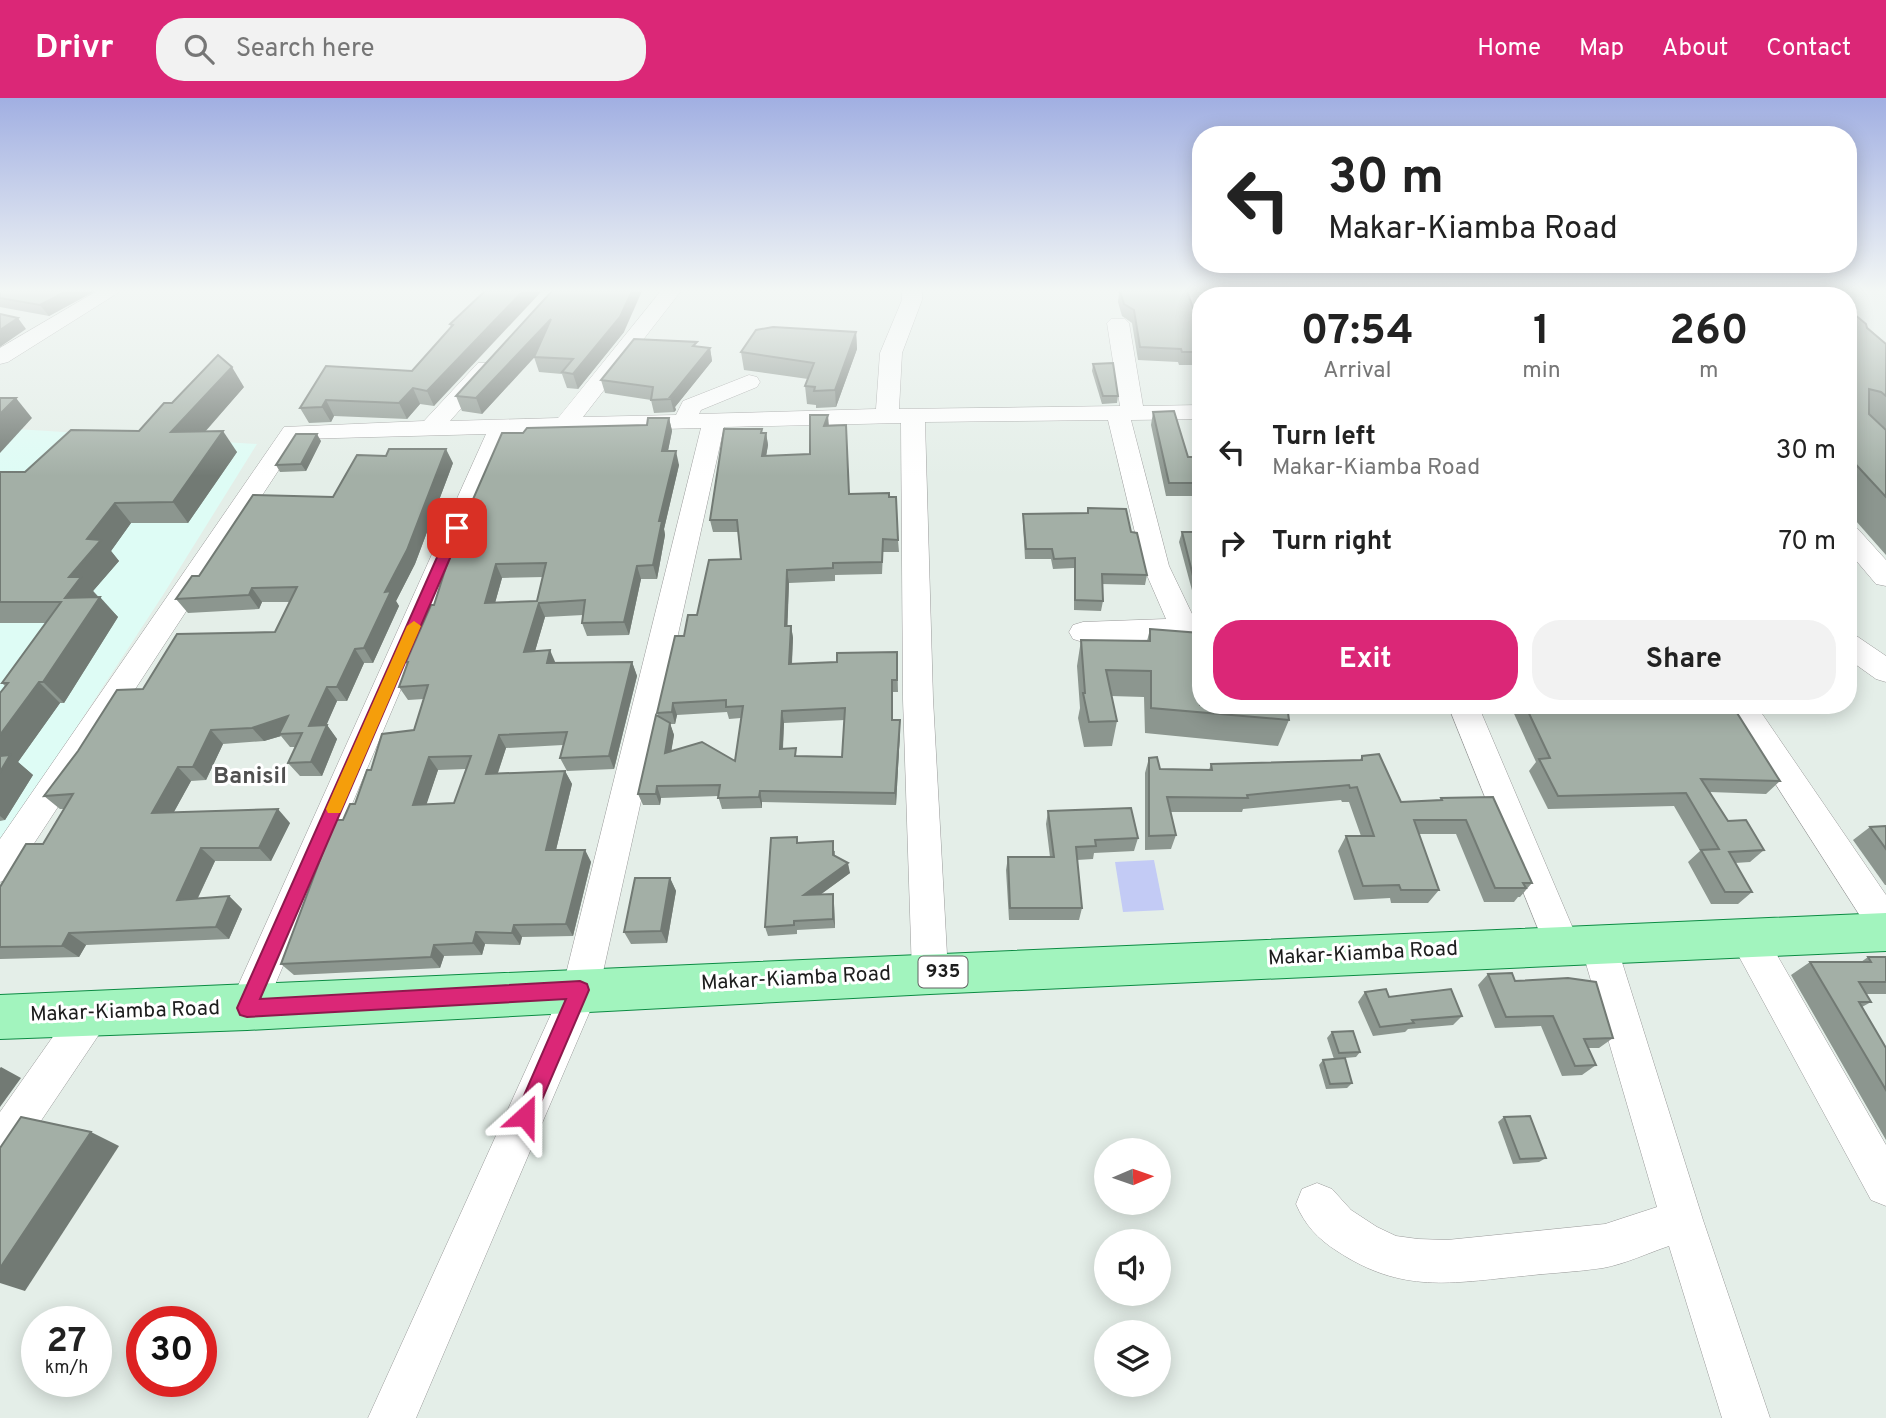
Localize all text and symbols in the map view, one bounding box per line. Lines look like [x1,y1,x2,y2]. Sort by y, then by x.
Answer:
search box [156,18,646,81]
text: Drivr [35,28,114,70]
icon: search [180,30,218,68]
text: Search here [236,33,375,66]
text: Home [1477,34,1541,64]
text: Map [1579,34,1624,64]
text: About [1662,34,1728,64]
text: Contact [1766,34,1851,64]
text: 30 m [1328,149,1444,211]
icon: left [1213,154,1304,245]
text: Makar-Kiamba Road [1328,210,1618,250]
text: 07:54 [1301,306,1414,359]
text: 1 [1533,306,1550,359]
text: 260 [1669,306,1748,359]
text: Arrival [1323,357,1391,386]
text: min [1522,357,1561,386]
text: m [1699,357,1719,386]
text: Turn left [1272,421,1376,454]
icon: left [1213,433,1251,471]
text: 30 m [1776,435,1836,468]
text: Makar-Kiamba Road [1272,454,1480,483]
pin [427,498,487,558]
icon: arrive [438,509,476,547]
icon: right [1213,524,1251,562]
text: Turn right [1272,526,1392,559]
text: 70 m [1778,526,1836,559]
button: Exit [1213,620,1518,700]
button: Share [1532,620,1836,700]
district label: Banisil [213,763,287,792]
street label: Makar-Kiamba Road [1267,936,1459,972]
road number: 935 [918,957,968,988]
street label: Makar-Kiamba Road [700,961,892,997]
street label: Makar-Kiamba Road [30,995,220,1029]
position arrow [488,1079,562,1153]
north arrow [1094,1138,1171,1214]
map controls [1094,1138,1171,1397]
button: sound [1094,1229,1171,1306]
speed limit sign: 30 [126,1306,217,1397]
text: 27 [47,1320,86,1364]
button: layers [1094,1320,1171,1397]
text: km/h [45,1357,88,1380]

